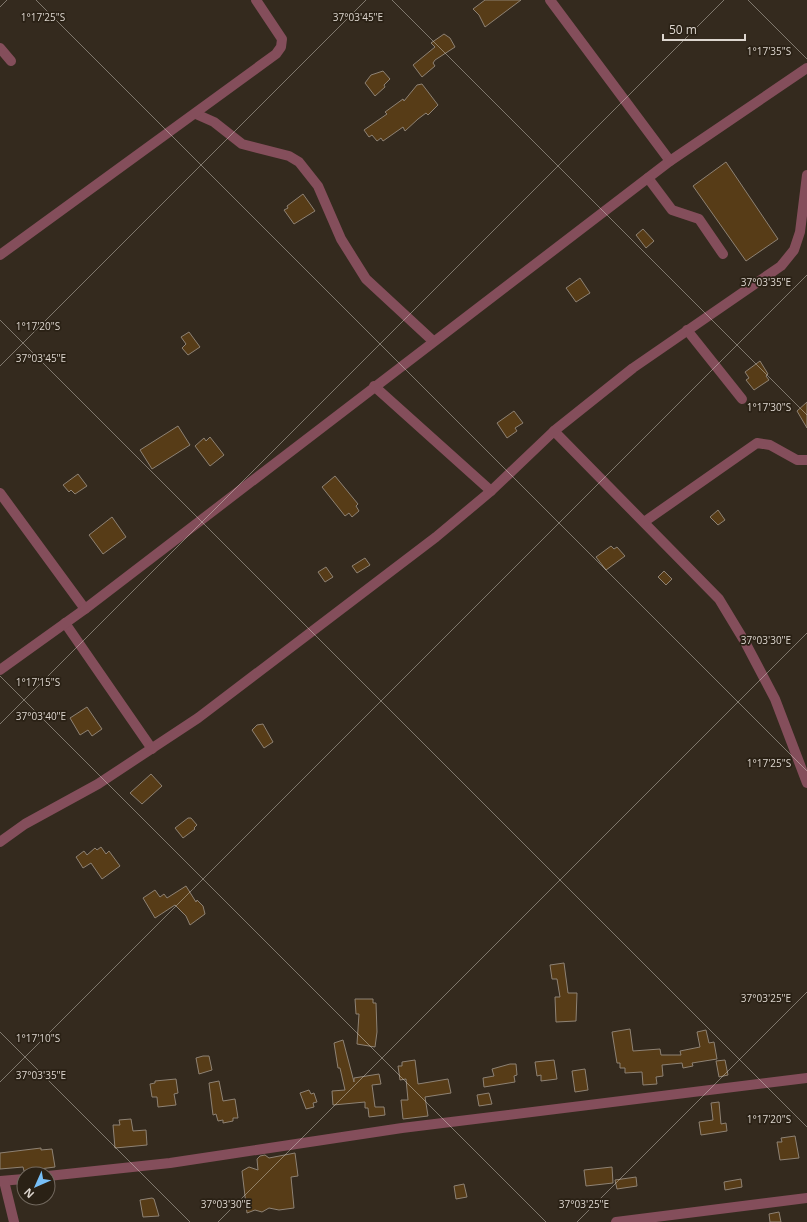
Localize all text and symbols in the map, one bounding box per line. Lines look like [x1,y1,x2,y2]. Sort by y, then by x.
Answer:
text: 1°17'25"S [21,10,65,24]
text: 37°03'45"E [333,10,383,24]
scale bar [663,16,745,42]
text: 50 m [669,21,697,38]
text: 1°17'35"S [747,44,791,58]
text: 37°03'35"E [741,275,791,289]
text: 1°17'20"S [16,319,60,333]
text: 37°03'45"E [16,351,66,365]
text: 1°17'30"S [747,400,791,414]
text: 37°03'30"E [741,633,791,647]
text: 1°17'15"S [16,675,60,689]
text: 37°03'40"E [16,709,66,723]
text: 1°17'25"S [747,756,791,770]
text: 37°03'25"E [741,991,791,1005]
text: 1°17'10"S [16,1031,60,1045]
text: 37°03'35"E [16,1068,66,1082]
text: 1°17'20"S [747,1112,791,1126]
north arrow [16,1166,56,1206]
text: N [20,1185,37,1202]
text: 37°03'30"E [201,1197,251,1211]
text: 37°03'25"E [559,1197,609,1211]

